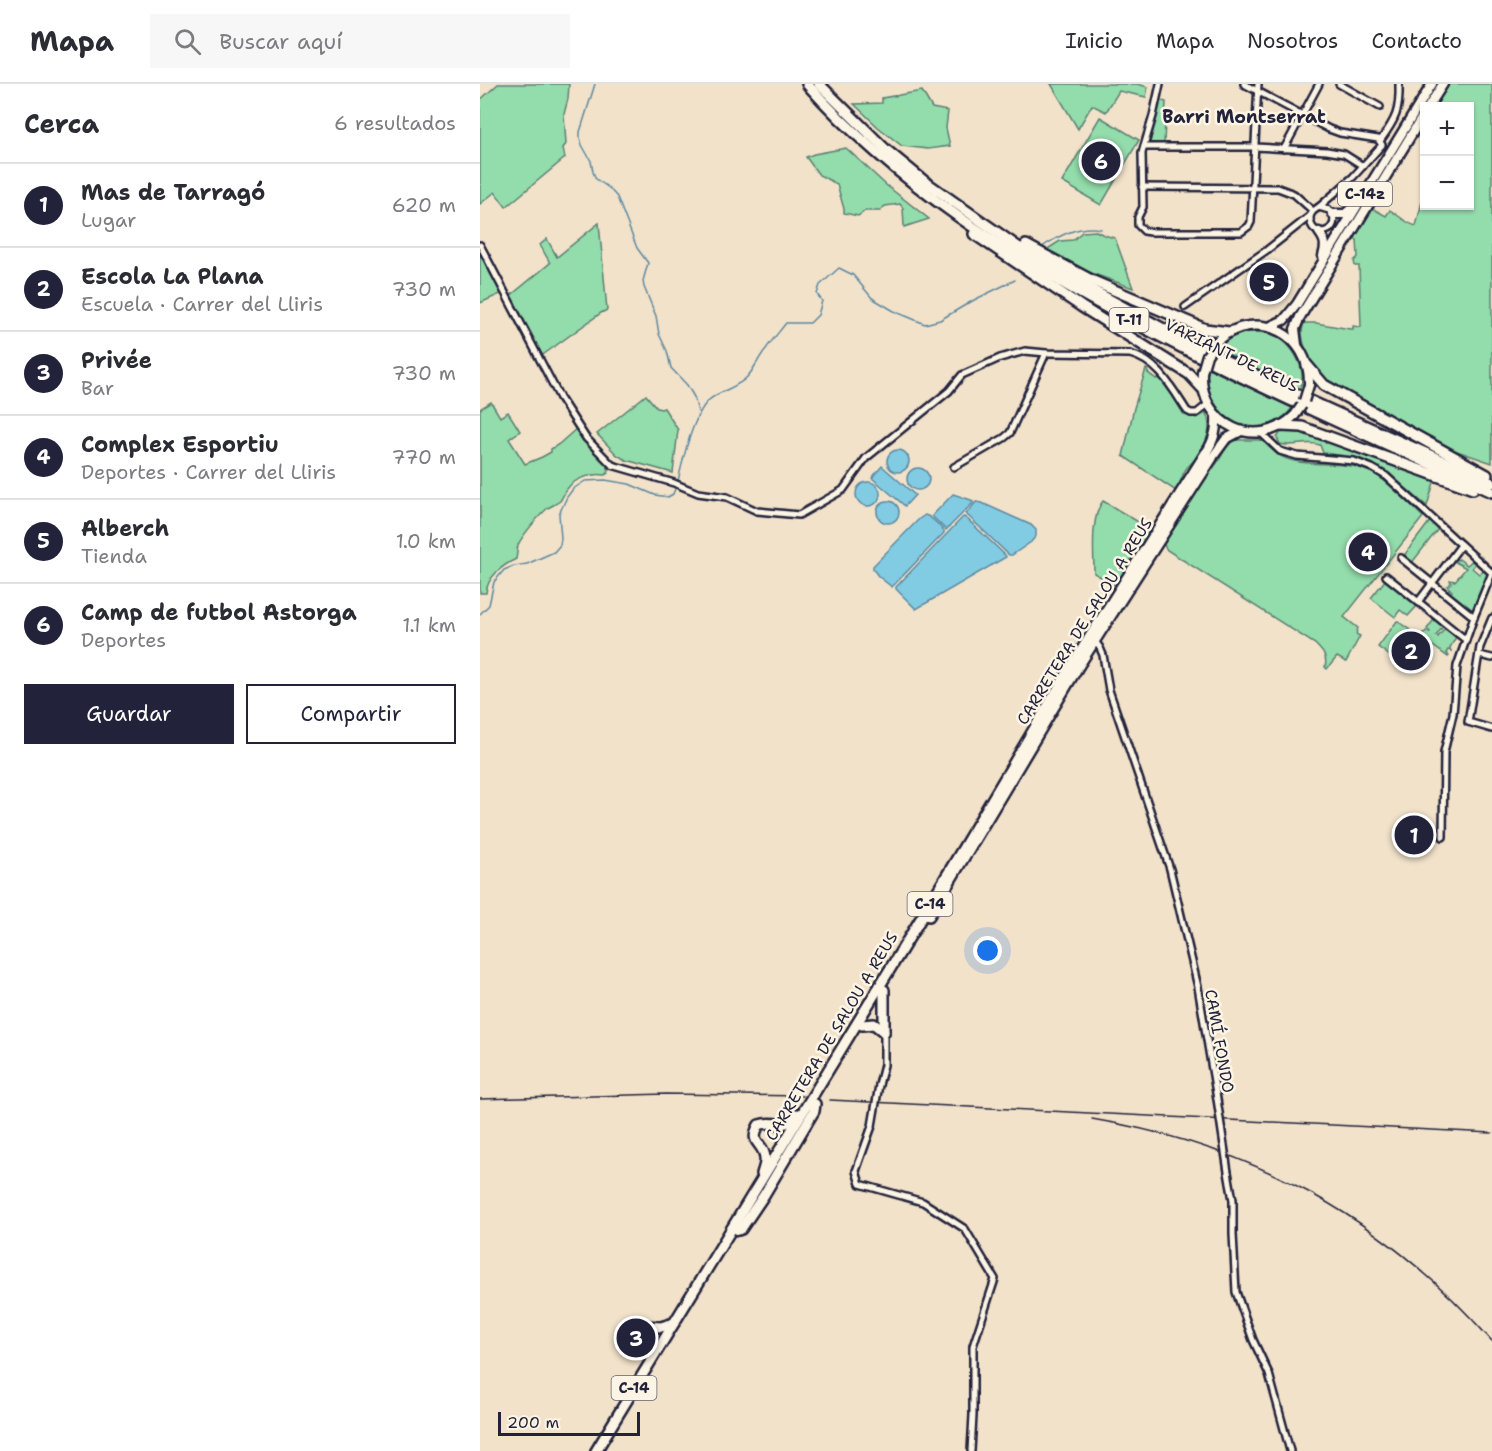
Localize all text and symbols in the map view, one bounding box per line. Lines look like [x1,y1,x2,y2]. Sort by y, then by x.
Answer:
search box [150,14,570,68]
text: Mapa [30,22,114,60]
icon: search [171,25,204,58]
text: Buscar aquí [219,27,342,56]
text: Inicio [1065,27,1123,55]
text: Mapa [1156,27,1214,55]
text: Nosotros [1247,27,1338,55]
text: Contacto [1371,27,1462,55]
map controls [1420,102,1474,210]
button: + [1420,102,1474,156]
district label: Barri Montserrat [1162,105,1326,129]
text: Cerca [24,106,99,141]
text: 6 resultados [334,110,456,136]
pin: 6 [1082,138,1120,184]
button: − [1420,156,1474,210]
text: Mas de Tarragó [81,178,265,207]
road number: C-14z [1338,182,1392,206]
text: 1 [39,192,48,218]
text: 620 m [392,192,456,218]
text: Lugar [81,207,137,233]
pin: 5 [1250,260,1288,304]
text: Escola La Plana [81,262,264,291]
text: 2 [37,276,51,302]
text: 730 m [392,276,456,302]
text: Escuela · Carrer del Lliris [81,291,323,317]
road number: T-11 [1110,308,1148,332]
street label: VARIANT DE REUS [1161,314,1302,397]
text: Privée [81,346,152,375]
text: 3 [37,360,51,386]
text: 730 m [392,360,456,386]
text: Bar [81,375,114,401]
text: Complex Esportiu [81,430,279,459]
text: 4 [37,444,51,470]
text: 770 m [392,444,456,470]
text: Deportes · Carrer del Lliris [81,459,336,485]
text: Alberch [81,514,169,543]
street label: CARRETERA DE SALOU A REUS [1012,514,1157,729]
text: 5 [37,528,50,554]
text: 1.0 km [396,528,456,554]
pin: 4 [1348,530,1388,574]
text: Tienda [81,543,147,569]
text: Camp de futbol Astorga [81,598,357,627]
text: 6 [37,612,51,638]
text: 1.1 km [402,612,456,638]
text: Deportes [81,627,166,653]
pin: 2 [1392,628,1430,674]
button: Guardar [24,684,234,744]
button: Compartir [246,684,456,744]
pin: 1 [1394,812,1434,858]
road number: C-14 [908,892,952,916]
street label: CARRETERA DE SALOU A REUS [761,928,902,1145]
your location [973,936,1002,965]
street label: CAMÍ FONDO [1200,988,1239,1095]
pin: 3 [616,1316,656,1360]
road number: C-14 [612,1376,656,1400]
scale bar [498,1409,640,1436]
text: 200 m [507,1412,559,1433]

